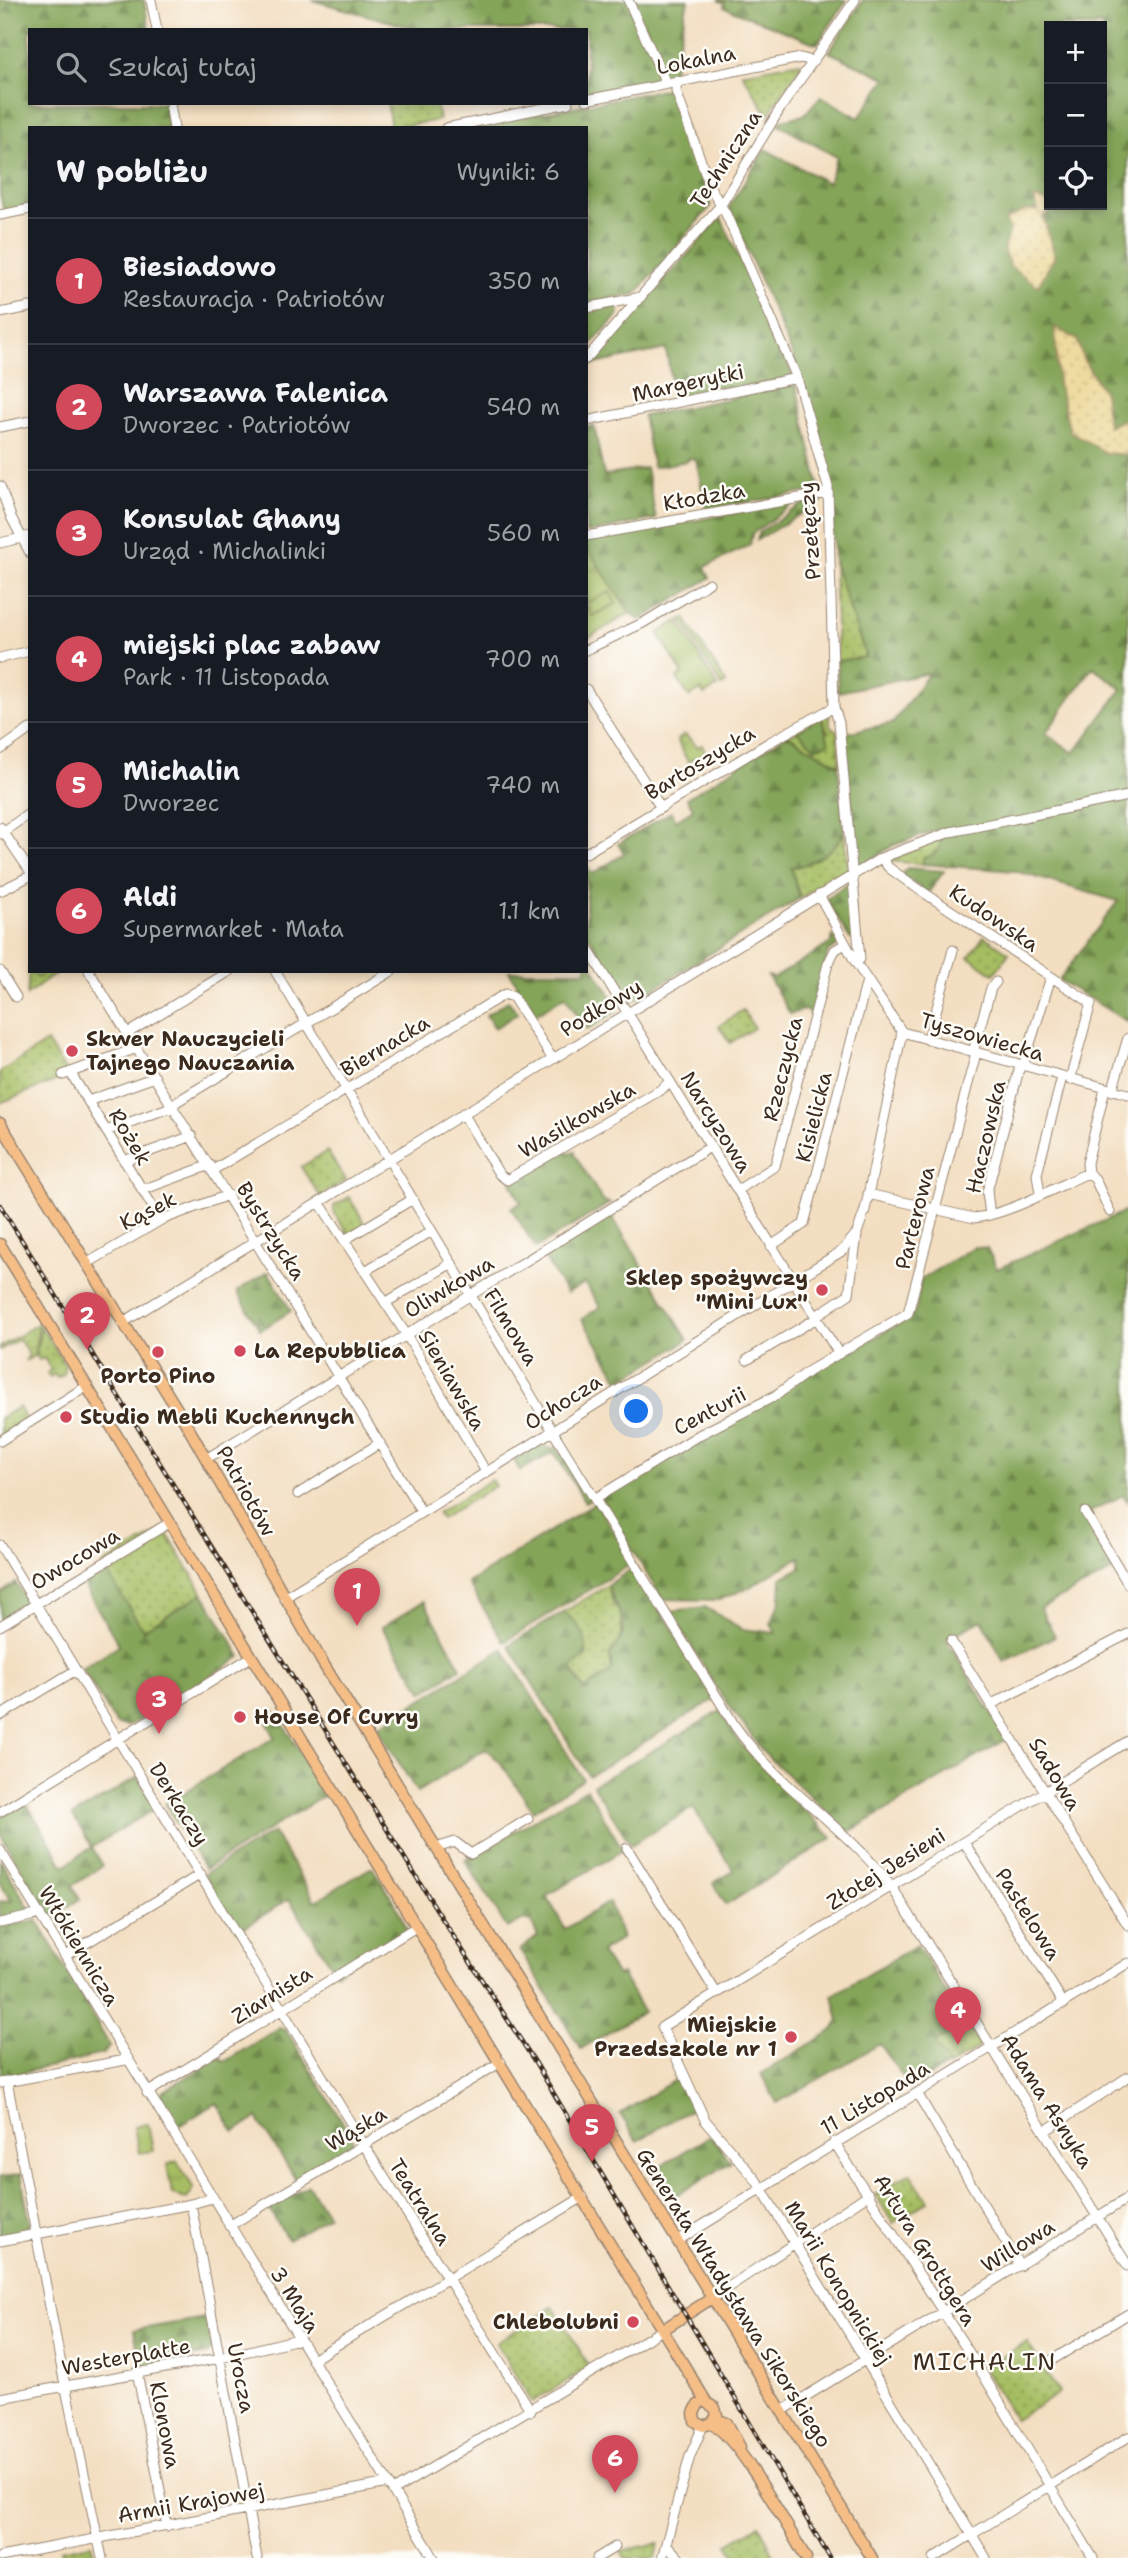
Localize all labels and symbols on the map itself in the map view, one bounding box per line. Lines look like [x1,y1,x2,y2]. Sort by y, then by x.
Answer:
street label: Lokalna [654,39,738,81]
street label: Techniczna [684,105,768,213]
street label: Margerytki [630,357,746,409]
street label: Kłodzka [661,476,747,518]
street label: Przełęczy [793,481,827,581]
street label: Bartoszycka [640,719,760,807]
street label: Kudowska [944,878,1044,958]
street label: Podkowy [555,972,647,1044]
street label: Tyszowiecka [917,1006,1047,1068]
street label: Biernacka [335,1008,435,1084]
street label: Rzeczycka [756,1014,810,1124]
place label: Skwer Nauczycieli Tajnego Nauczania [86,1025,295,1077]
marker: Skwer Nauczycieli Tajnego Nauczania [64,1043,80,1059]
street label: Narcyzowa [674,1066,758,1178]
street label: Kisielicka [789,1069,839,1165]
street label: Wasilkowska [513,1075,641,1165]
street label: Haczowska [959,1078,1013,1196]
street label: Rożek [102,1103,158,1171]
street label: Parterowa [889,1163,941,1273]
street label: Bystrzycka [230,1177,312,1285]
street label: Kąsek [115,1185,181,1237]
street label: Oliwkowa [399,1249,499,1325]
place label: Sklep spożywczy "Mini Lux" [625,1264,808,1316]
marker: Sklep spożywczy "Mini Lux" [814,1282,830,1298]
street label: Filmowa [477,1283,545,1371]
pin: 2 [64,1292,110,1350]
street label: Sieniawska [412,1324,492,1436]
place label: La Repubblica [254,1337,406,1365]
marker: La Repubblica [232,1343,248,1359]
marker: Porto Pino [150,1344,166,1360]
place label: Porto Pino [101,1362,215,1390]
street label: Ochocza [519,1367,607,1437]
street label: Centurii [669,1380,751,1442]
your location [619,1394,653,1428]
place label: Studio Mebli Kuchennych [80,1403,354,1431]
marker: Studio Mebli Kuchennych [58,1409,74,1425]
street label: Patriotów [210,1441,282,1541]
street label: Owocowa [25,1521,125,1597]
pin: 1 [334,1568,380,1626]
pin: 3 [136,1676,182,1734]
place label: House Of Curry [254,1703,419,1731]
marker: House Of Curry [232,1709,248,1725]
street label: Sadowa [1022,1732,1088,1816]
street label: Derkaczy [142,1757,216,1851]
street label: Złotej Jesieni [821,1821,951,1917]
street label: Pastelowa [989,1863,1067,1965]
street label: Włókiennicza [32,1881,126,2011]
street label: Ziarnista [226,1959,318,2031]
pin: 4 [935,1987,981,2045]
place label: Miejskie Przedszkole nr 1 [594,2011,777,2063]
street label: Adama Asnyka [994,2028,1100,2174]
marker: Miejskie Przedszkole nr 1 [783,2029,799,2045]
street label: 11 Listopada [815,2054,935,2142]
street label: Wąska [320,2100,392,2158]
pin: 5 [569,2104,615,2162]
street label: Generała Władysława Sikorskiego [630,2143,838,2453]
street label: Teatralna [382,2153,458,2251]
street label: Artura Grottgera [867,2169,983,2331]
street label: Marii Konopnickiej [778,2196,898,2370]
street label: Willowa [976,2212,1060,2280]
street label: 3 Maja [264,2261,326,2339]
place label: Chlebolubni [493,2308,619,2336]
marker: Chlebolubni [625,2314,641,2330]
street label: Westerplatte [59,2332,193,2382]
street label: Urocza [220,2341,262,2415]
district label: MICHALIN [913,2346,1057,2378]
street label: Klonowa [143,2379,187,2471]
pin: 6 [592,2435,638,2493]
street label: Armii Krajowej [115,2476,267,2530]

